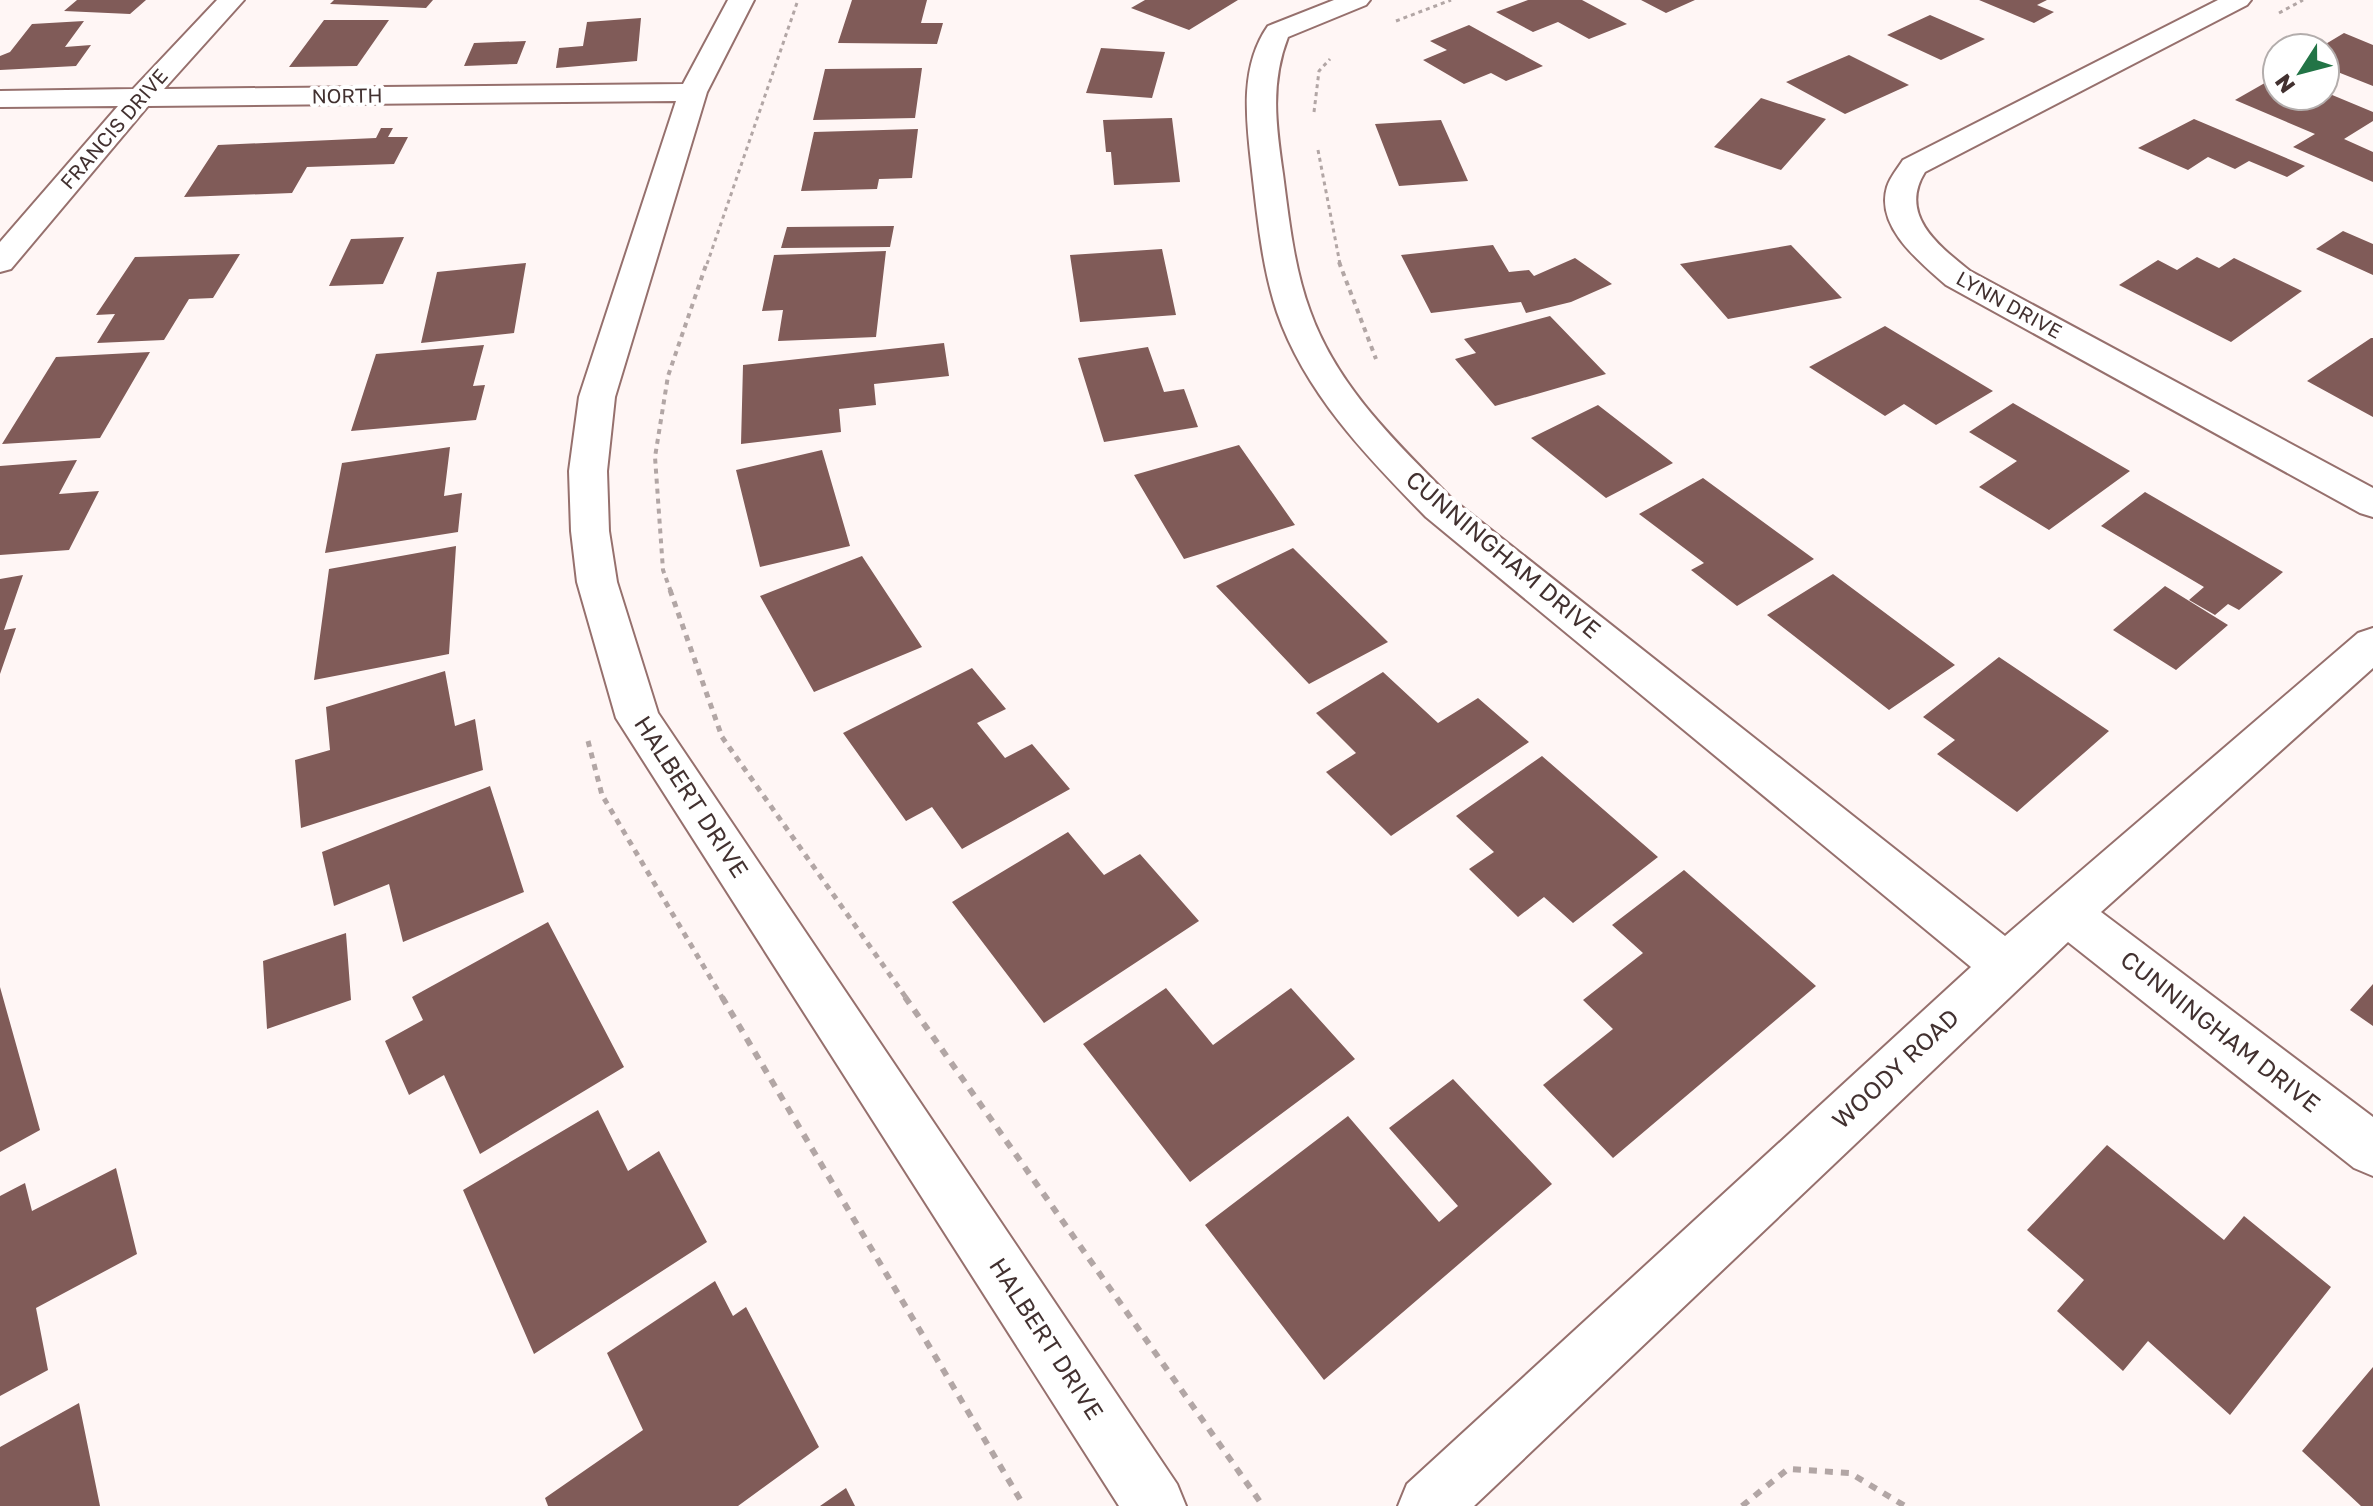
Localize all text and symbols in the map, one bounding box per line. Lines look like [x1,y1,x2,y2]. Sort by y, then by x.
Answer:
north arrow [2261,32,2341,112]
street label: FRANCIS DRIVE [55,63,172,193]
text: N [2269,69,2300,99]
street label: NORTH [311,82,383,108]
street label: LYNN DRIVE [1953,265,2066,343]
street label: CUNNINGHAM DRIVE [1401,464,1607,644]
street label: HALBERT DRIVE [629,710,755,883]
street label: CUNNINGHAM DRIVE [2115,944,2327,1118]
street label: WOODY ROAD [1826,1002,1964,1134]
street label: HALBERT DRIVE [984,1252,1110,1425]

